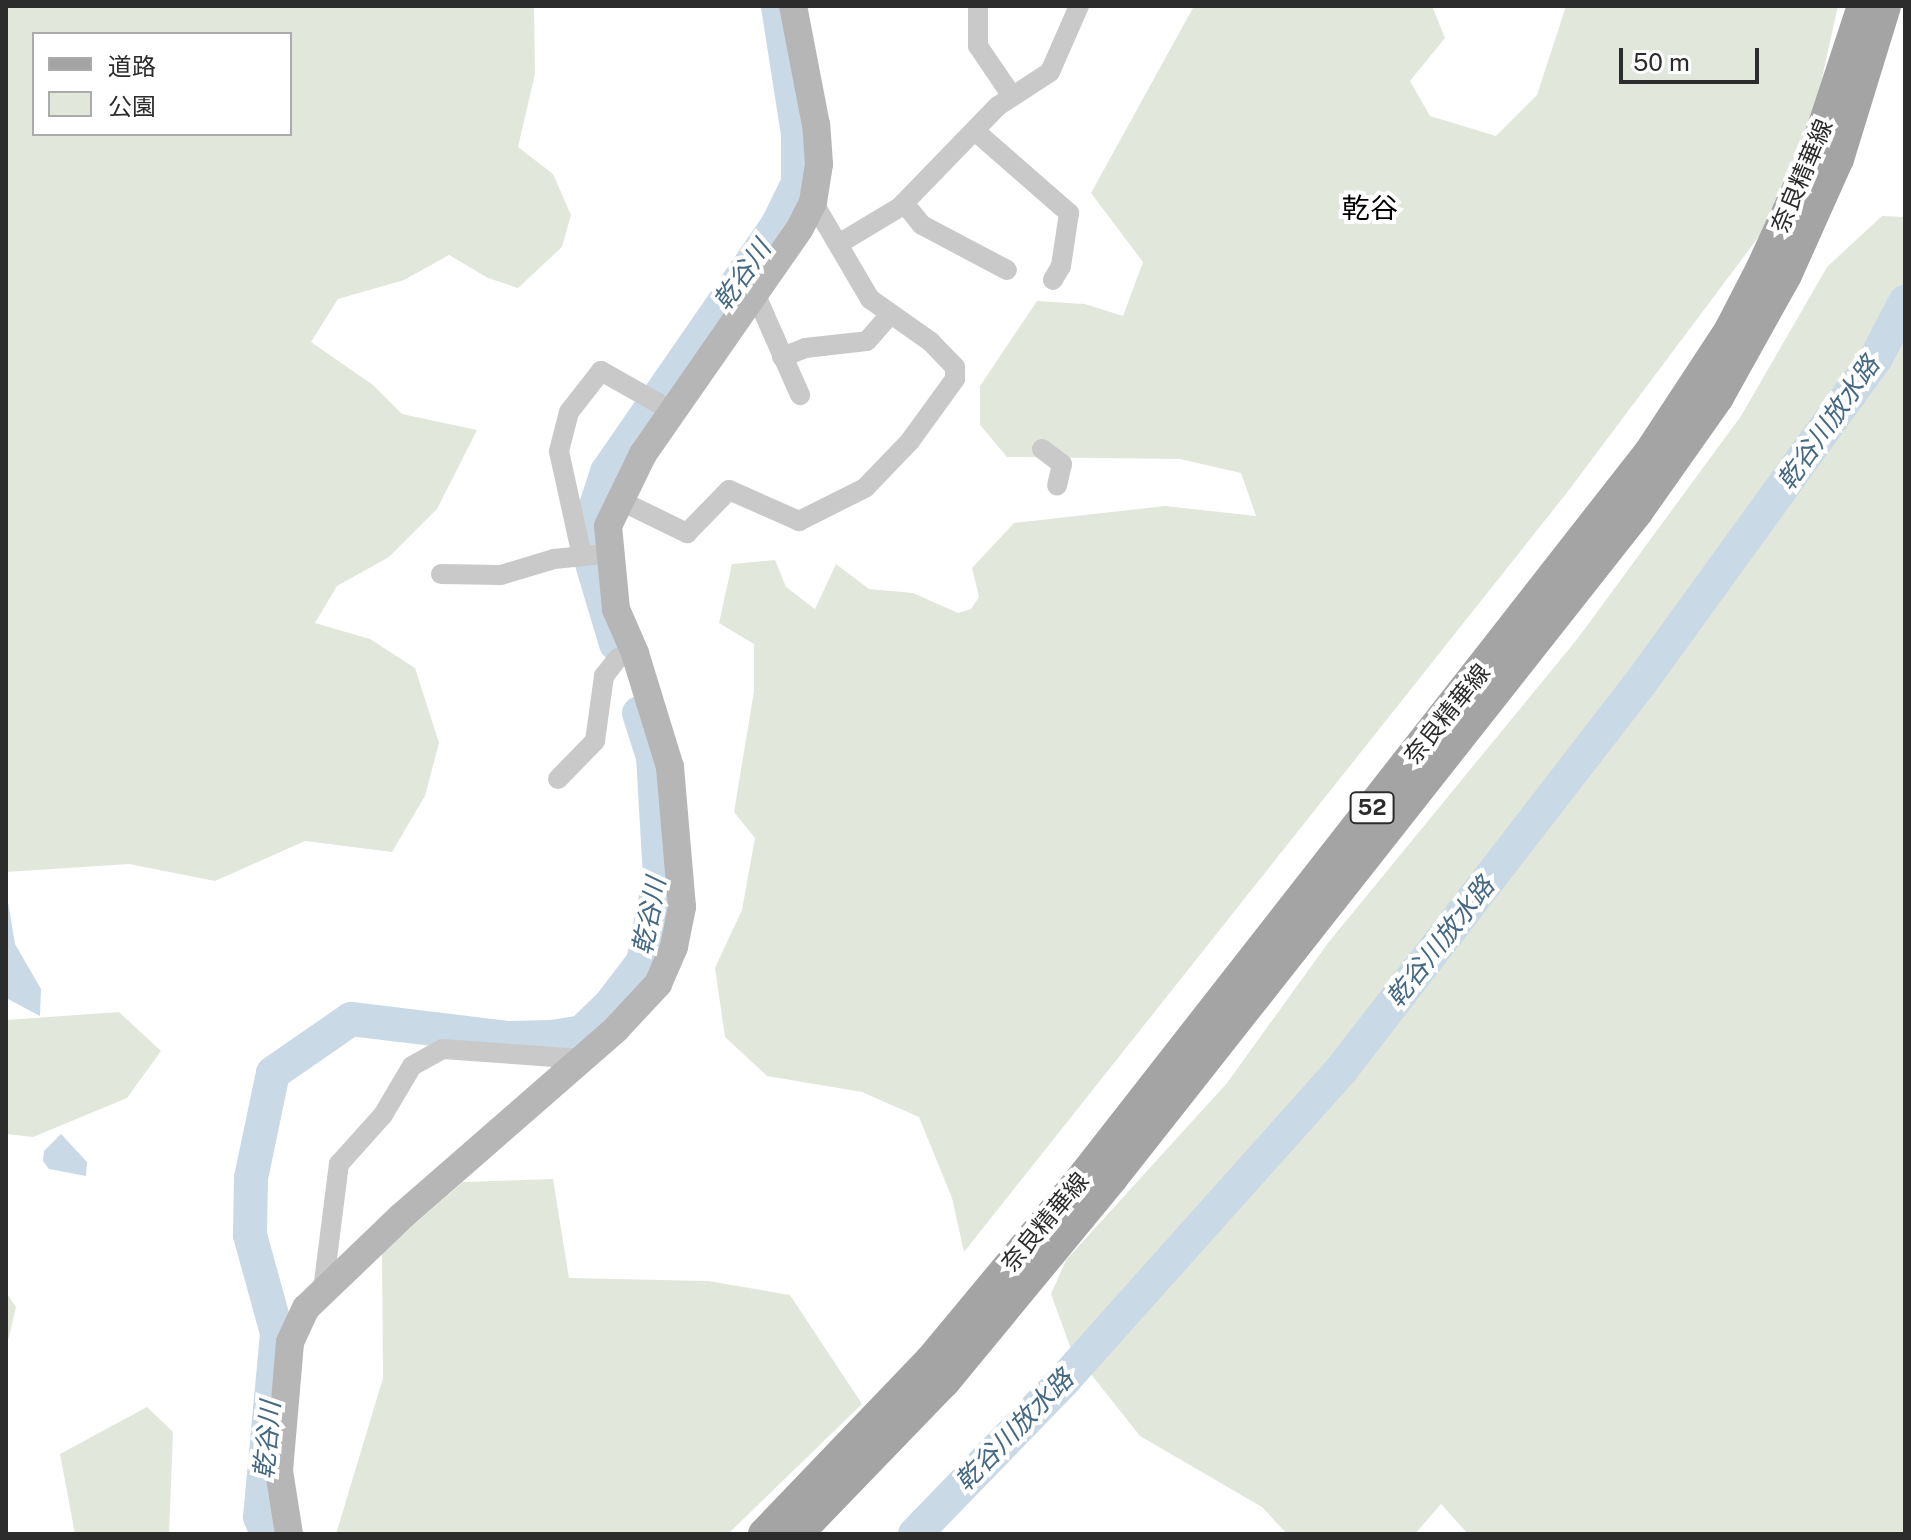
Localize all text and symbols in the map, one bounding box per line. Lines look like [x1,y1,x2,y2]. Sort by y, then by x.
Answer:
legend [32,32,292,136]
scale bar [1623,32,1763,82]
text: 50 m [1633,48,1690,76]
text: 道路 [108,52,156,80]
text: 公園 [108,92,156,120]
street label: 奈良精華線 [1765,115,1839,237]
district label: 乾谷 [1342,191,1398,225]
water label: 乾谷川 [707,234,777,316]
water label: 乾谷川放水路 [1770,350,1886,496]
street label: 奈良精華線 [1398,658,1496,770]
road number: 52 [1348,790,1396,826]
water label: 乾谷川放水路 [1380,871,1500,1013]
water label: 乾谷川 [626,875,672,957]
street label: 奈良精華線 [995,1167,1095,1277]
water label: 乾谷川放水路 [949,1363,1079,1497]
water label: 乾谷川 [248,1400,286,1480]

